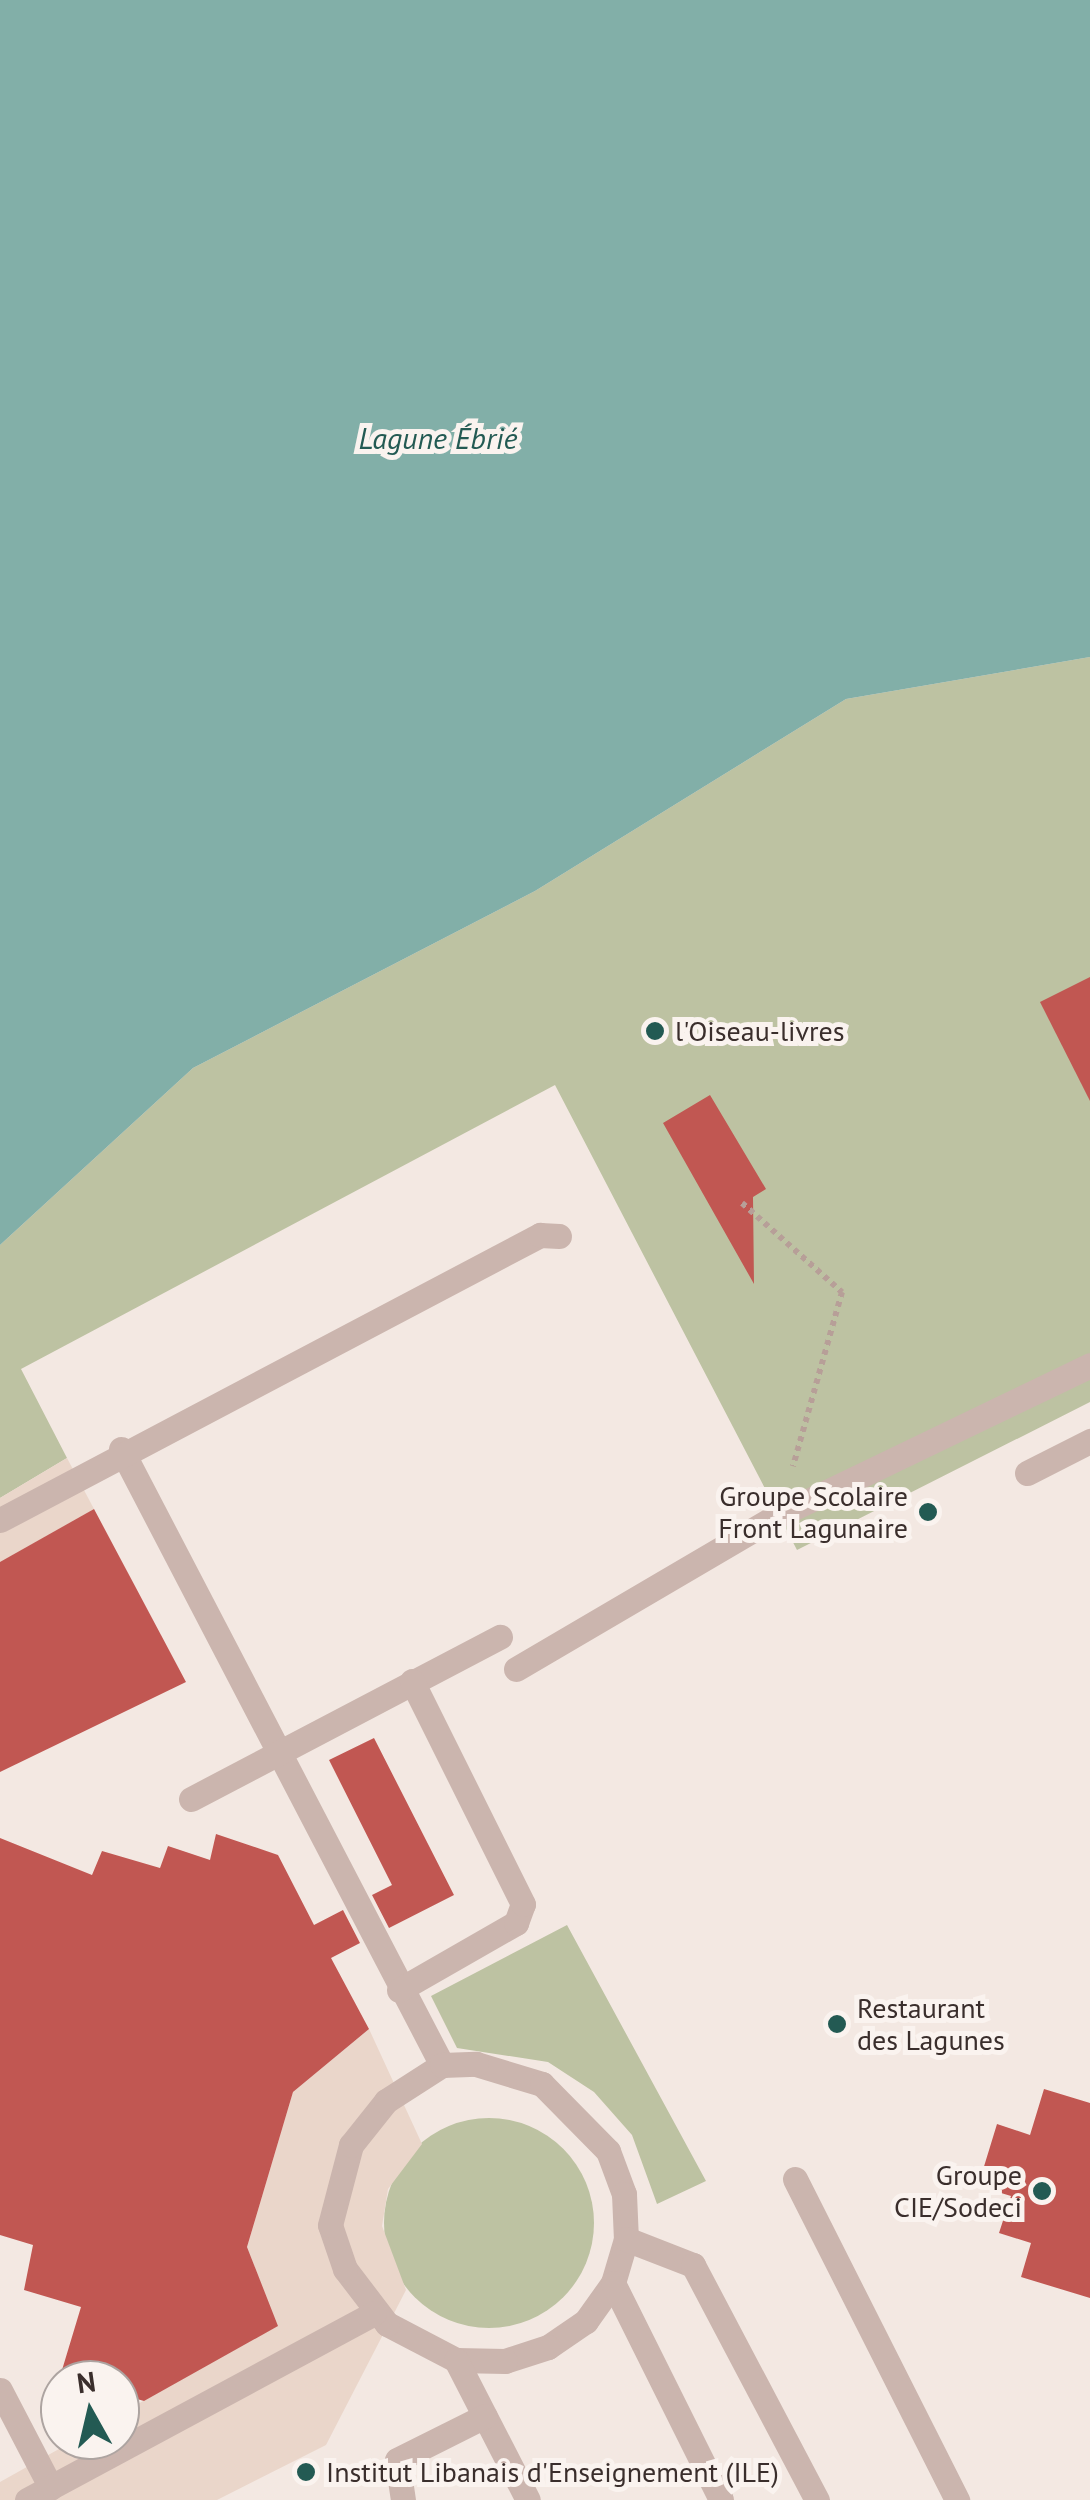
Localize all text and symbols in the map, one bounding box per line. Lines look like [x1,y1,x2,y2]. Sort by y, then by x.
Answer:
water label: Lagune Ébrié [359,420,517,456]
place label: l'Oiseau-livres [675,1014,845,1048]
marker: l'Oiseau-livres [644,1020,666,1042]
place label: Groupe Scolaire Front Lagunaire [718,1479,908,1545]
marker: Groupe Scolaire Front Lagunaire [917,1501,939,1523]
place label: Restaurant des Lagunes [857,1991,1005,2057]
marker: Restaurant des Lagunes [826,2013,848,2035]
place label: Groupe CIE/Sodeci [894,2158,1022,2224]
marker: Groupe CIE/Sodeci [1031,2180,1053,2202]
north arrow [40,2360,140,2460]
text: N [74,2362,98,2401]
place label: Institut Libanais d'Enseignement (ILE) [326,2455,779,2489]
marker: Institut Libanais d'Enseignement (ILE) [295,2461,317,2483]

